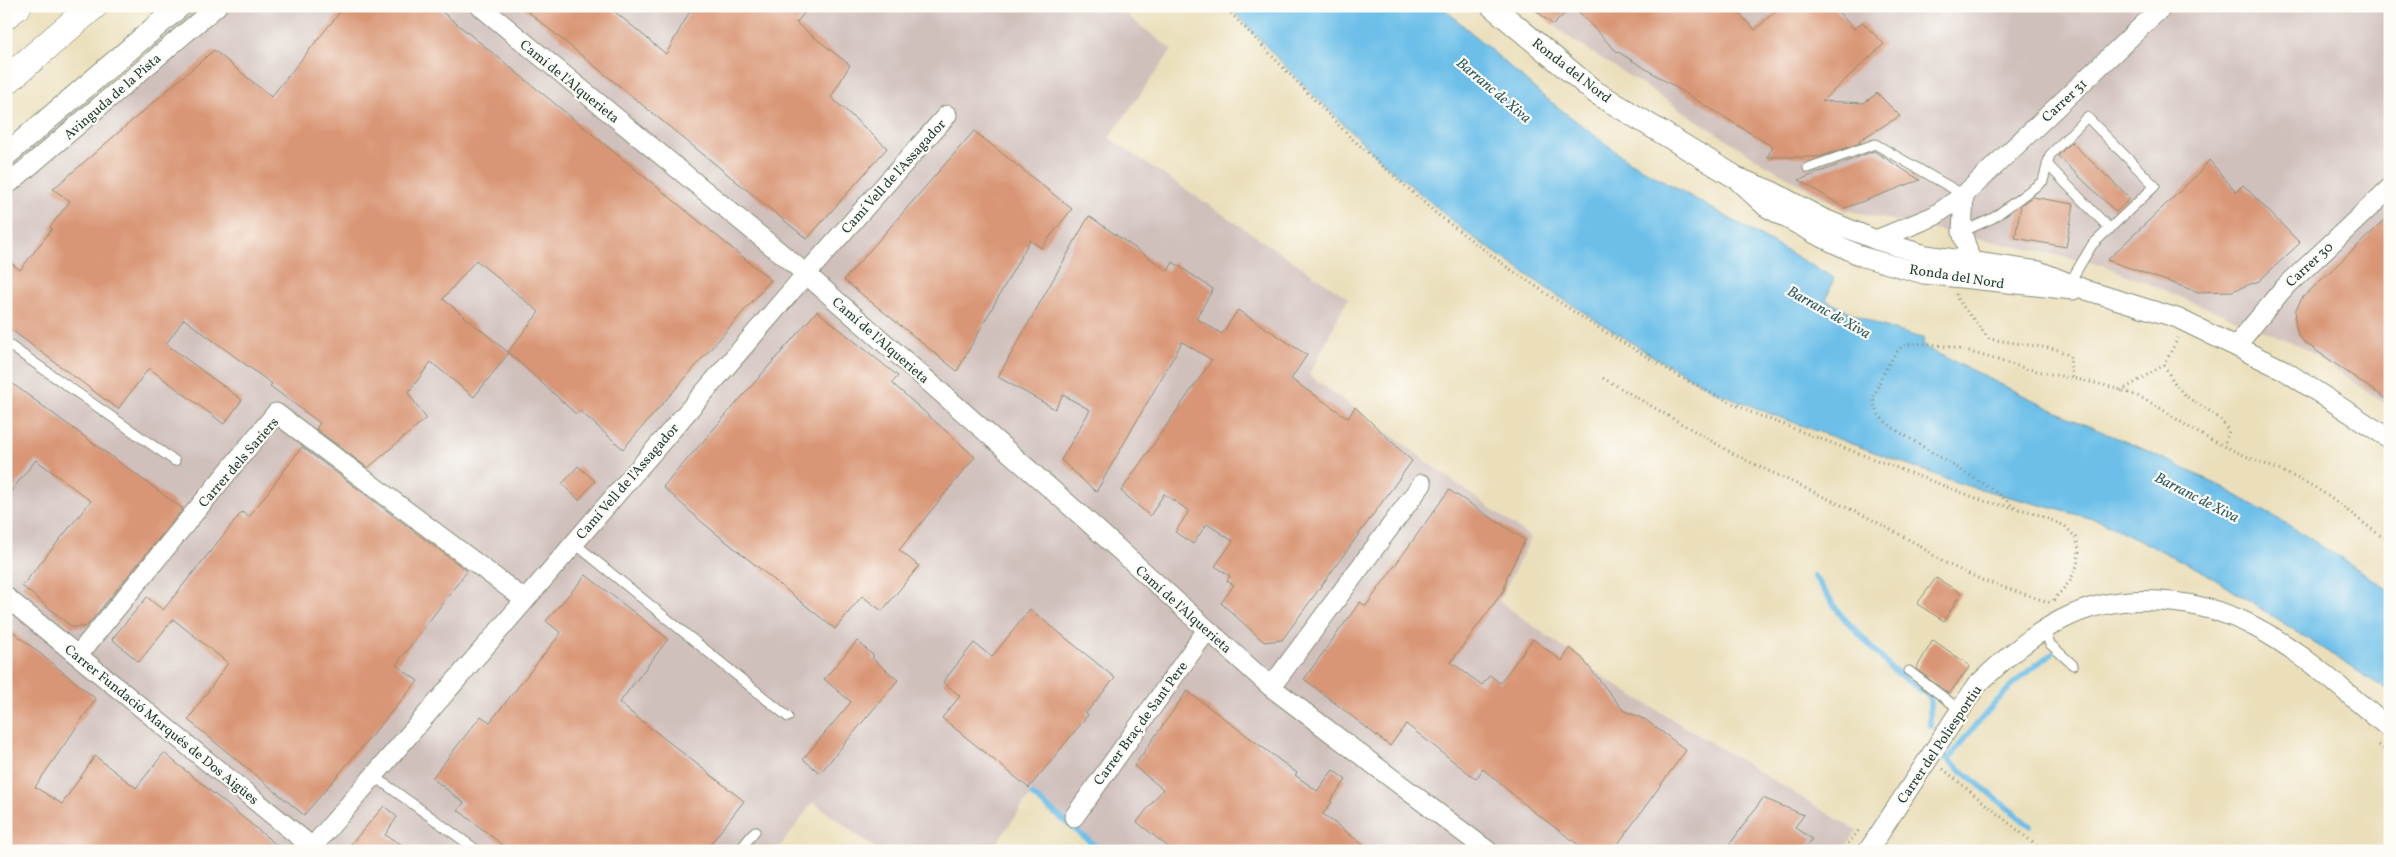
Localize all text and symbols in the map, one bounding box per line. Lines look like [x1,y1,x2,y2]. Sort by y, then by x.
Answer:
street label: Ronda del Nord [1527,34,1615,108]
street label: Camí de l'Alquerieta [515,36,623,128]
street label: Avinguda de la Pista [60,50,166,145]
water label: Barranc de Xiva [1451,53,1535,129]
street label: Carrer 31 [2038,75,2092,127]
street label: Camí Vell de l'Assagador [837,115,951,238]
street label: Carrer 30 [2282,238,2338,292]
street label: Ronda del Nord [1908,261,2006,294]
water label: Barranc de Xiva [1783,282,1874,345]
street label: Camí de l'Alquerieta [827,294,933,389]
street label: Carrer dels Sariers [195,414,284,512]
street label: Camí Vell de l'Assagador [572,420,684,544]
water label: Barranc de Xiva [2150,468,2242,529]
street label: Camí de l'Alquerieta [1131,562,1235,658]
street label: Carrer Fundació Marqués de Dos Aigües [60,641,262,810]
street label: Carrer Braç de Sant Pere [1090,658,1193,790]
street label: Carrer del Poliesportiu [1893,682,1987,808]

